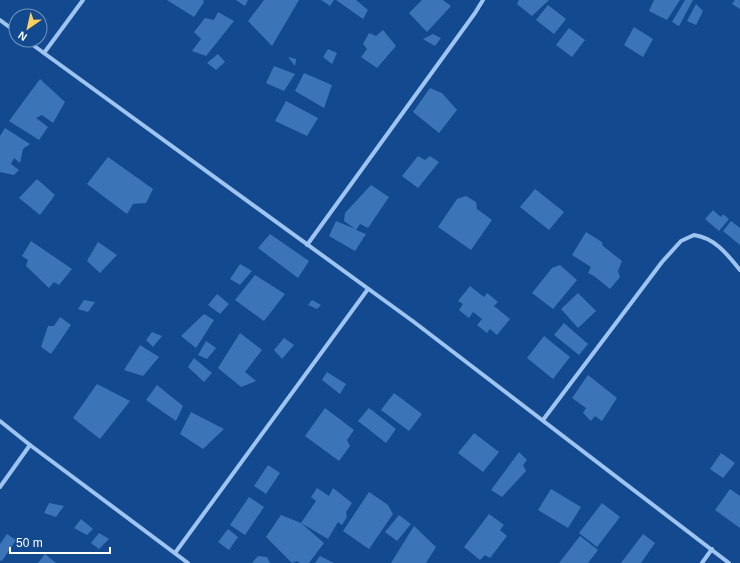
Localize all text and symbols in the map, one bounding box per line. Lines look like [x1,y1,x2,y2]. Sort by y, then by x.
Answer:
north arrow [8,8,48,48]
text: N [16,29,29,43]
scale bar [10,529,110,555]
text: 50 m [16,536,43,550]

